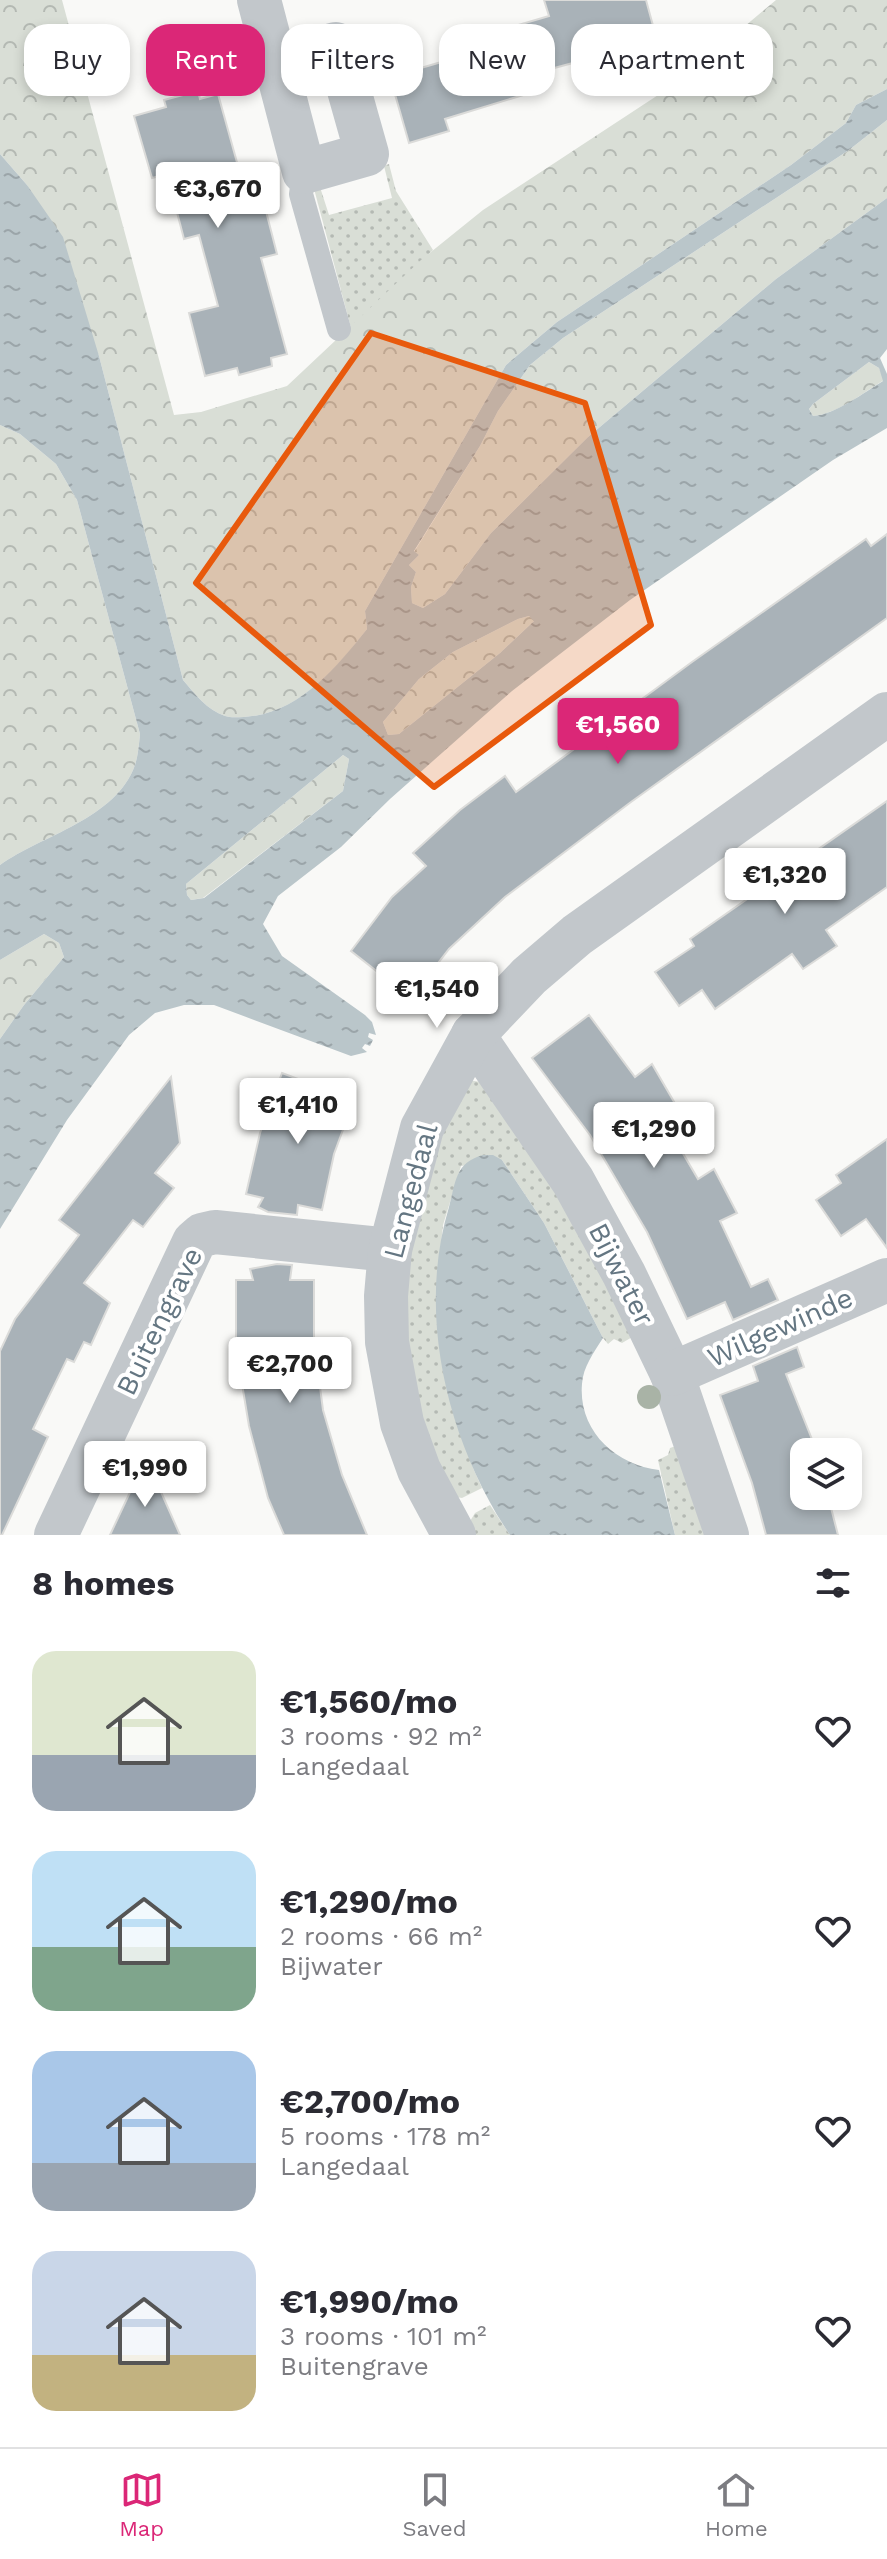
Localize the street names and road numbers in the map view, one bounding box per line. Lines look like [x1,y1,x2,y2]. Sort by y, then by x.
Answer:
street label: Langedaal [377,1119,444,1262]
street label: Bijwater [582,1217,661,1331]
street label: Buitengrave [109,1242,209,1400]
street label: Wilgewinde [702,1281,858,1374]

